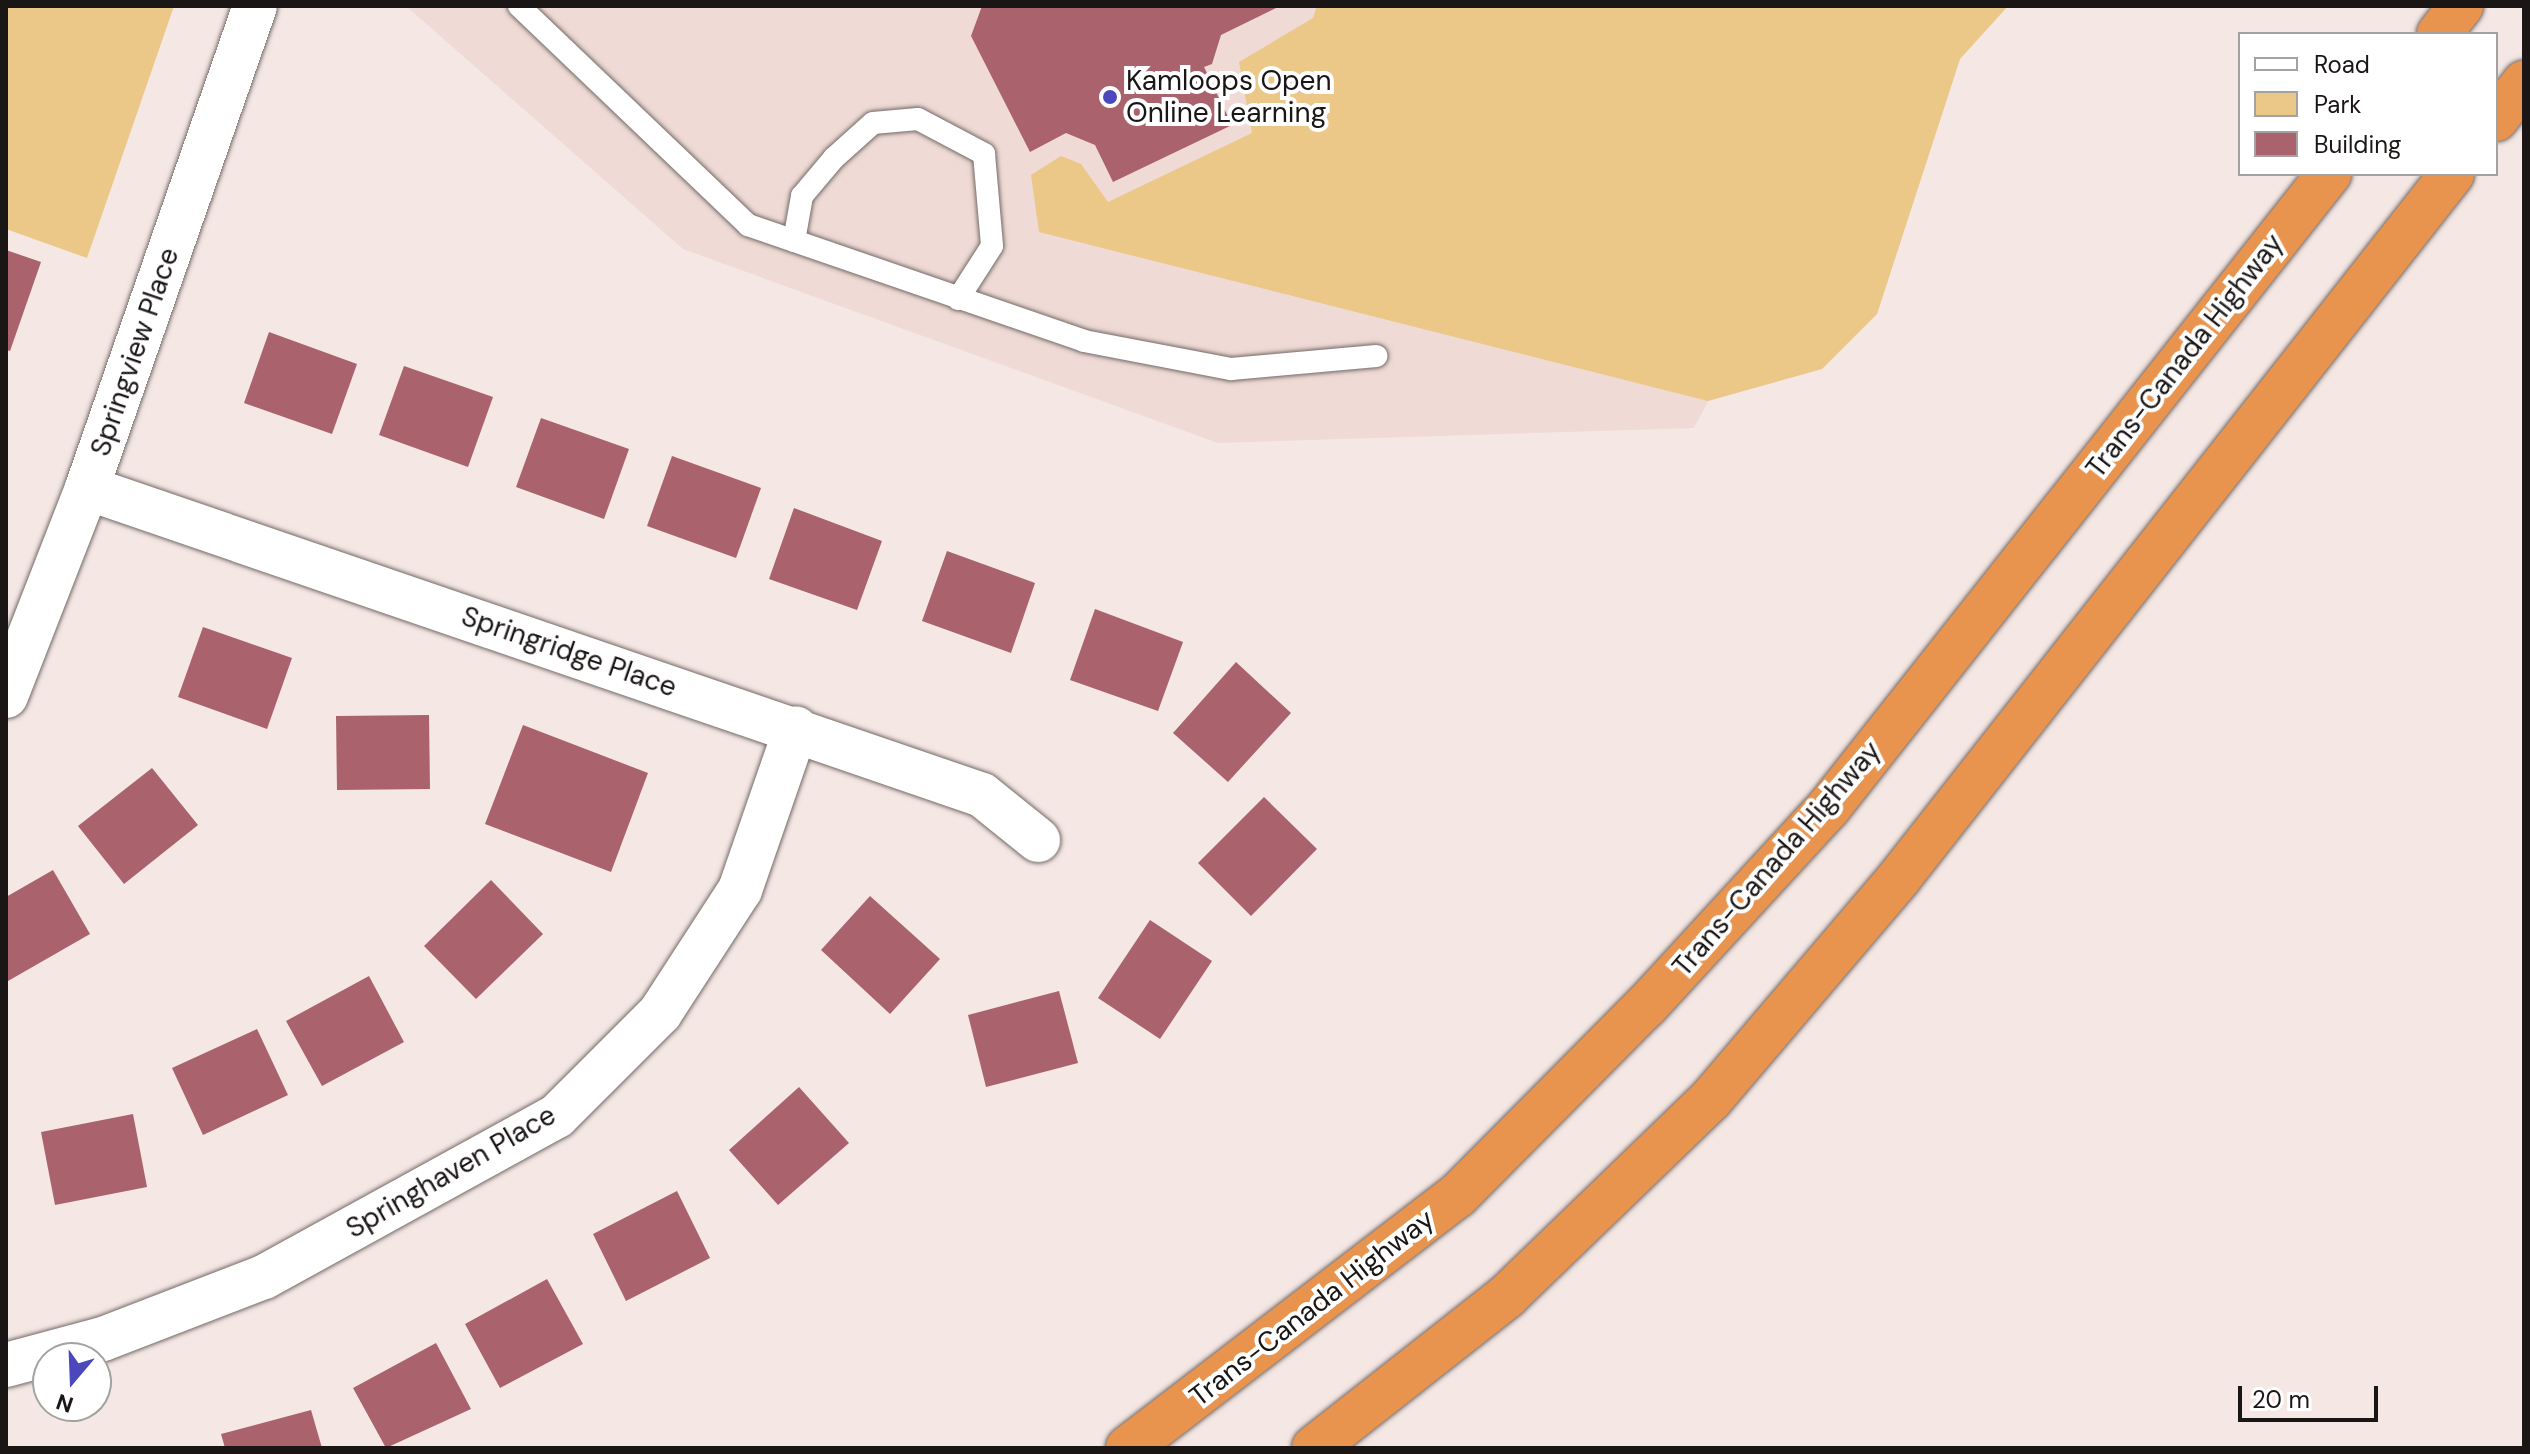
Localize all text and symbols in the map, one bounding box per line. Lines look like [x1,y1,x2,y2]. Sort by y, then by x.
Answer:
legend [2238,32,2498,176]
text: Road [2314,49,2370,80]
place label: Kamloops Open Online Learning [1126,64,1332,130]
marker: Kamloops Open Online Learning [1101,88,1119,106]
text: Park [2314,89,2361,120]
text: Building [2314,129,2401,160]
street label: Trans-Canada Highway [2079,227,2291,485]
street label: Springview Place [84,244,186,460]
street label: Springridge Place [457,599,681,705]
street label: Trans-Canada Highway [1666,735,1888,983]
street label: Springhaven Place [340,1098,562,1246]
street label: Trans-Canada Highway [1183,1202,1441,1414]
north arrow [32,1342,112,1422]
scale bar [2242,1370,2382,1420]
text: 20 m [2252,1384,2310,1415]
text: N [52,1387,77,1420]

